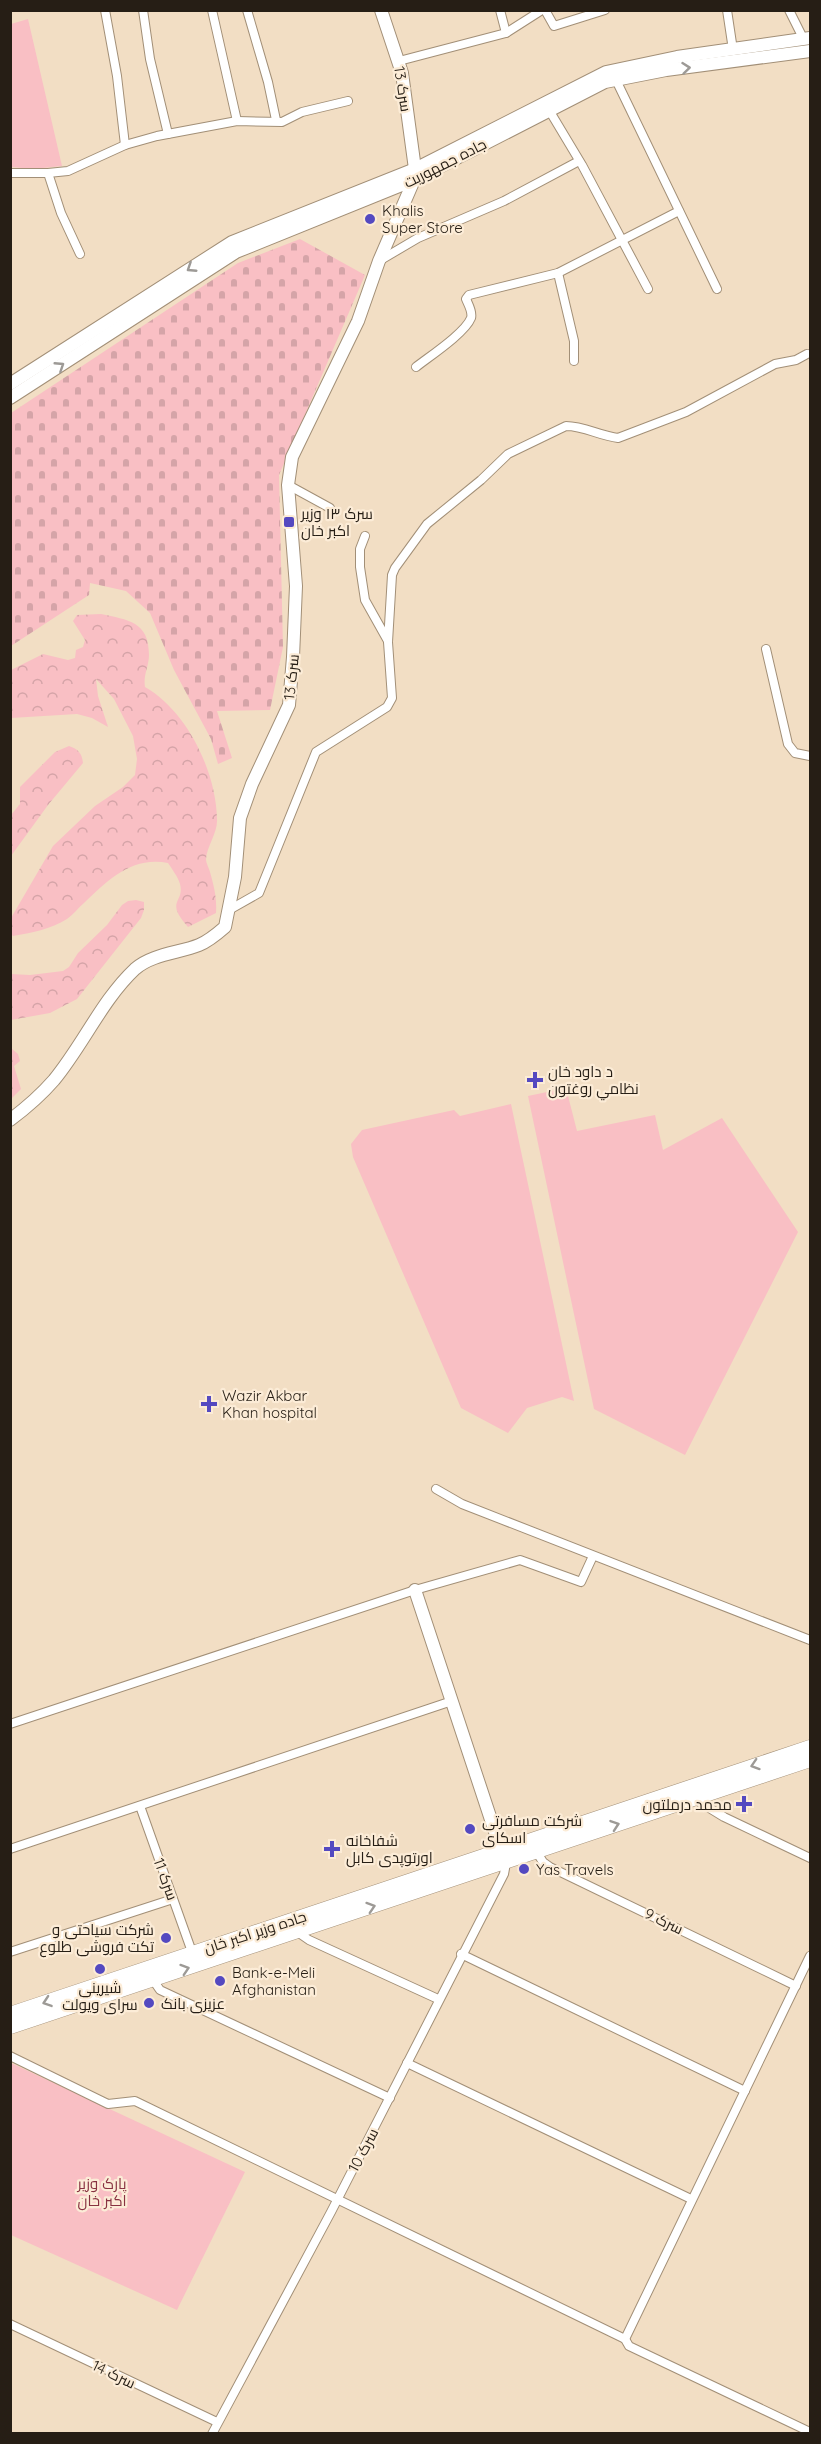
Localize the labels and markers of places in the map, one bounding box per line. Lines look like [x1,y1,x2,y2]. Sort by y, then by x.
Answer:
place label: Khalis Super Store [382,201,463,237]
marker: Khalis Super Store [363,212,377,226]
place label: سرک ۱۳ وزیر اکبر خان [300,504,373,541]
marker: سرک ۱۳ وزیر اکبر خان [282,515,296,529]
place label: د داود خان نظامي روغتون [548,1062,639,1101]
marker: د داود خان نظامي روغتون [526,1071,544,1089]
place label: Wazir Akbar Khan hospital [222,1386,317,1422]
marker: Wazir Akbar Khan hospital [200,1395,218,1413]
place label: محمد درملتون [643,1795,732,1815]
marker: محمد درملتون [737,1797,751,1811]
place label: شرکت مسافرتی اسکای [482,1811,582,1848]
marker: شرکت مسافرتی اسکای [463,1822,477,1836]
place label: شفاخانه اورتوپدی کابل [346,1831,433,1868]
marker: شفاخانه اورتوپدی کابل [323,1840,341,1858]
place label: Yas Travels [536,1860,614,1879]
marker: Yas Travels [517,1862,531,1876]
place label: شرکت سیاحتی و تکت فروشی طلوع [40,1920,154,1958]
marker: شرکت سیاحتی و تکت فروشی طلوع [159,1931,173,1945]
marker: شیرینی سرای ویولت [93,1962,107,1976]
place label: Bank-e-Meli Afghanistan [232,1963,316,1999]
marker: Bank-e-Meli Afghanistan [213,1974,227,1988]
place label: شیرینی سرای ویولت [62,1978,138,2015]
place label: عزیزی بانک [161,1994,225,2014]
marker: عزیزی بانک [142,1996,156,2010]

